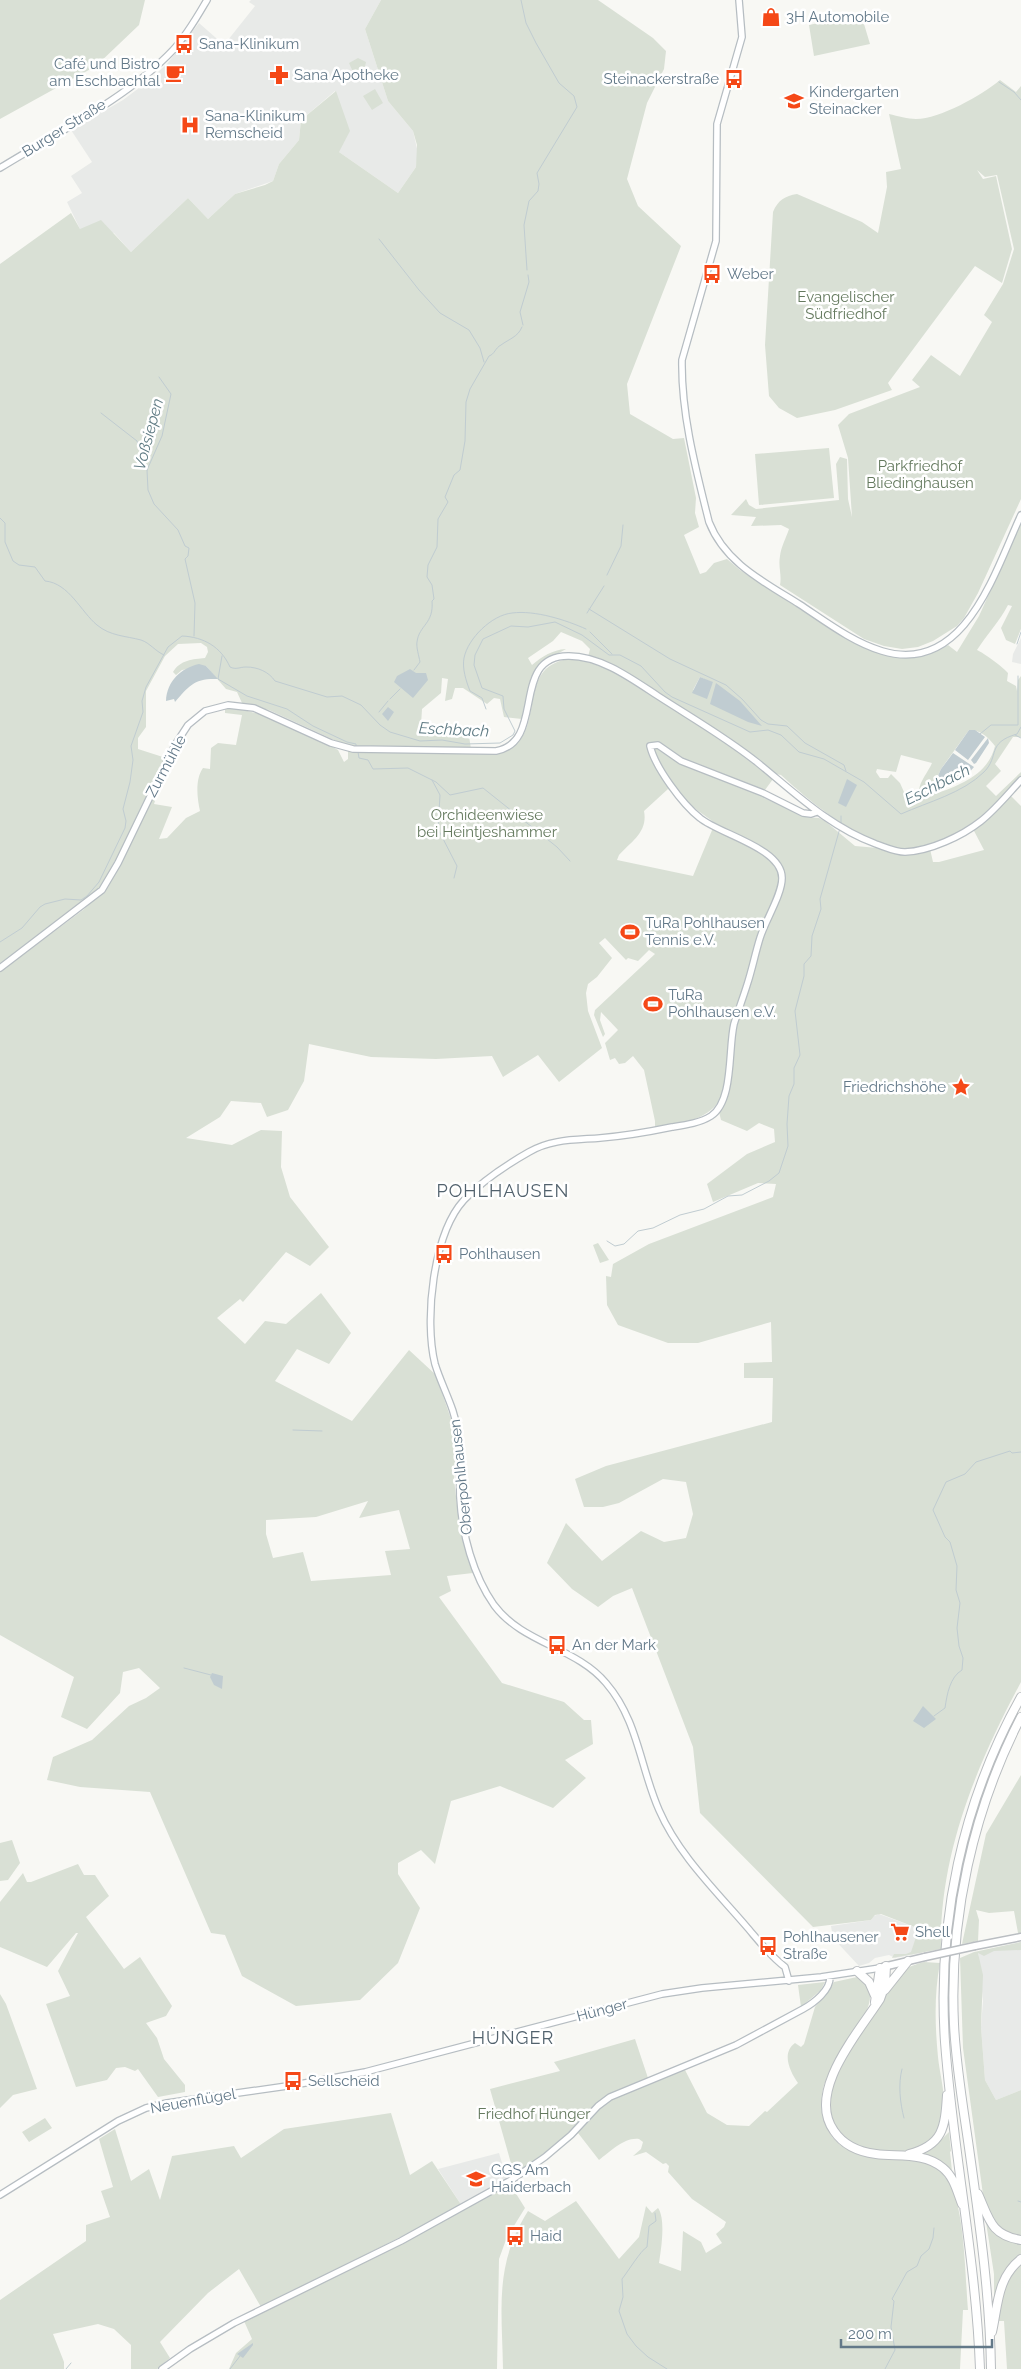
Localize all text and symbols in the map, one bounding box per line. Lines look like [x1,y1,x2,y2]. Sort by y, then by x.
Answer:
shop icon: 3H Automobile [760,6,782,28]
place label: 3H Automobile [786,8,889,26]
bus stop icon: Sana-Klinikum [173,33,195,55]
place label: Sana-Klinikum [199,35,299,53]
place label: Café und Bistro am Eschbachtal [49,55,161,90]
cafe icon: Café und Bistro am Eschbachtal [164,62,186,84]
pharmacy icon: Sana Apotheke [268,64,290,86]
place label: Sana Apotheke [294,66,399,84]
bus stop icon: Steinackerstraße [723,68,745,90]
place label: Steinackerstraße [604,70,719,88]
place label: Kindergarten Steinacker [809,83,899,118]
school or university icon: Kindergarten Steinacker [783,90,805,112]
street label: Burger Straße [19,95,109,161]
place label: Sana-Klinikum Remscheid [205,107,305,142]
hospital icon: Sana-Klinikum Remscheid [179,114,201,136]
bus stop icon: Weber [701,263,723,285]
place label: Weber [727,265,775,283]
park label: Evangelischer Südfriedhof [797,288,895,323]
water label: Voßsiepen [130,396,167,472]
park label: Parkfriedhof Bliedinghausen [866,457,974,492]
water label: Eschbach [418,718,490,741]
street label: Zurmühle [142,732,190,800]
water label: Eschbach [901,760,973,809]
park label: Orchideenwiese bei Heintjeshammer [417,806,558,841]
place label: TuRa Pohlhausen Tennis e.V. [645,914,765,949]
sports icon: TuRa Pohlhausen Tennis e.V. [619,921,641,943]
place label: TuRa Pohlhausen e.V. [668,986,776,1021]
sports icon: TuRa Pohlhausen e.V. [642,993,664,1015]
place icon: Friedrichshöhe [950,1076,972,1098]
place label: Friedrichshöhe [843,1078,946,1096]
district label: POHLHAUSEN [437,1180,569,1201]
bus stop icon: Pohlhausen [433,1243,455,1265]
place label: Pohlhausen [459,1245,541,1263]
street label: Oberpohlhausen [446,1418,476,1536]
bus stop icon: An der Mark [546,1634,568,1656]
place label: An der Mark [572,1636,656,1654]
supermarket icon: Shell [889,1921,911,1943]
place label: Shell [915,1923,951,1941]
place label: Pohlhausener Straße [783,1928,879,1963]
bus stop icon: Pohlhausener Straße [757,1935,779,1957]
street label: Hünger [575,1994,630,2025]
district label: HÜNGER [472,2027,554,2048]
bus stop icon: Sellscheid [282,2070,304,2092]
place label: Sellscheid [308,2072,380,2090]
street label: Neuenflügel [149,2084,238,2117]
park label: Friedhof Hünger [478,2105,591,2123]
place label: GGS Am Haiderbach [491,2161,571,2196]
school or university icon: GGS Am Haiderbach [465,2168,487,2190]
bus stop icon: Haid [504,2225,526,2247]
place label: Haid [530,2227,562,2245]
scale bar [841,2316,992,2348]
text: 200 m [848,2325,892,2343]

